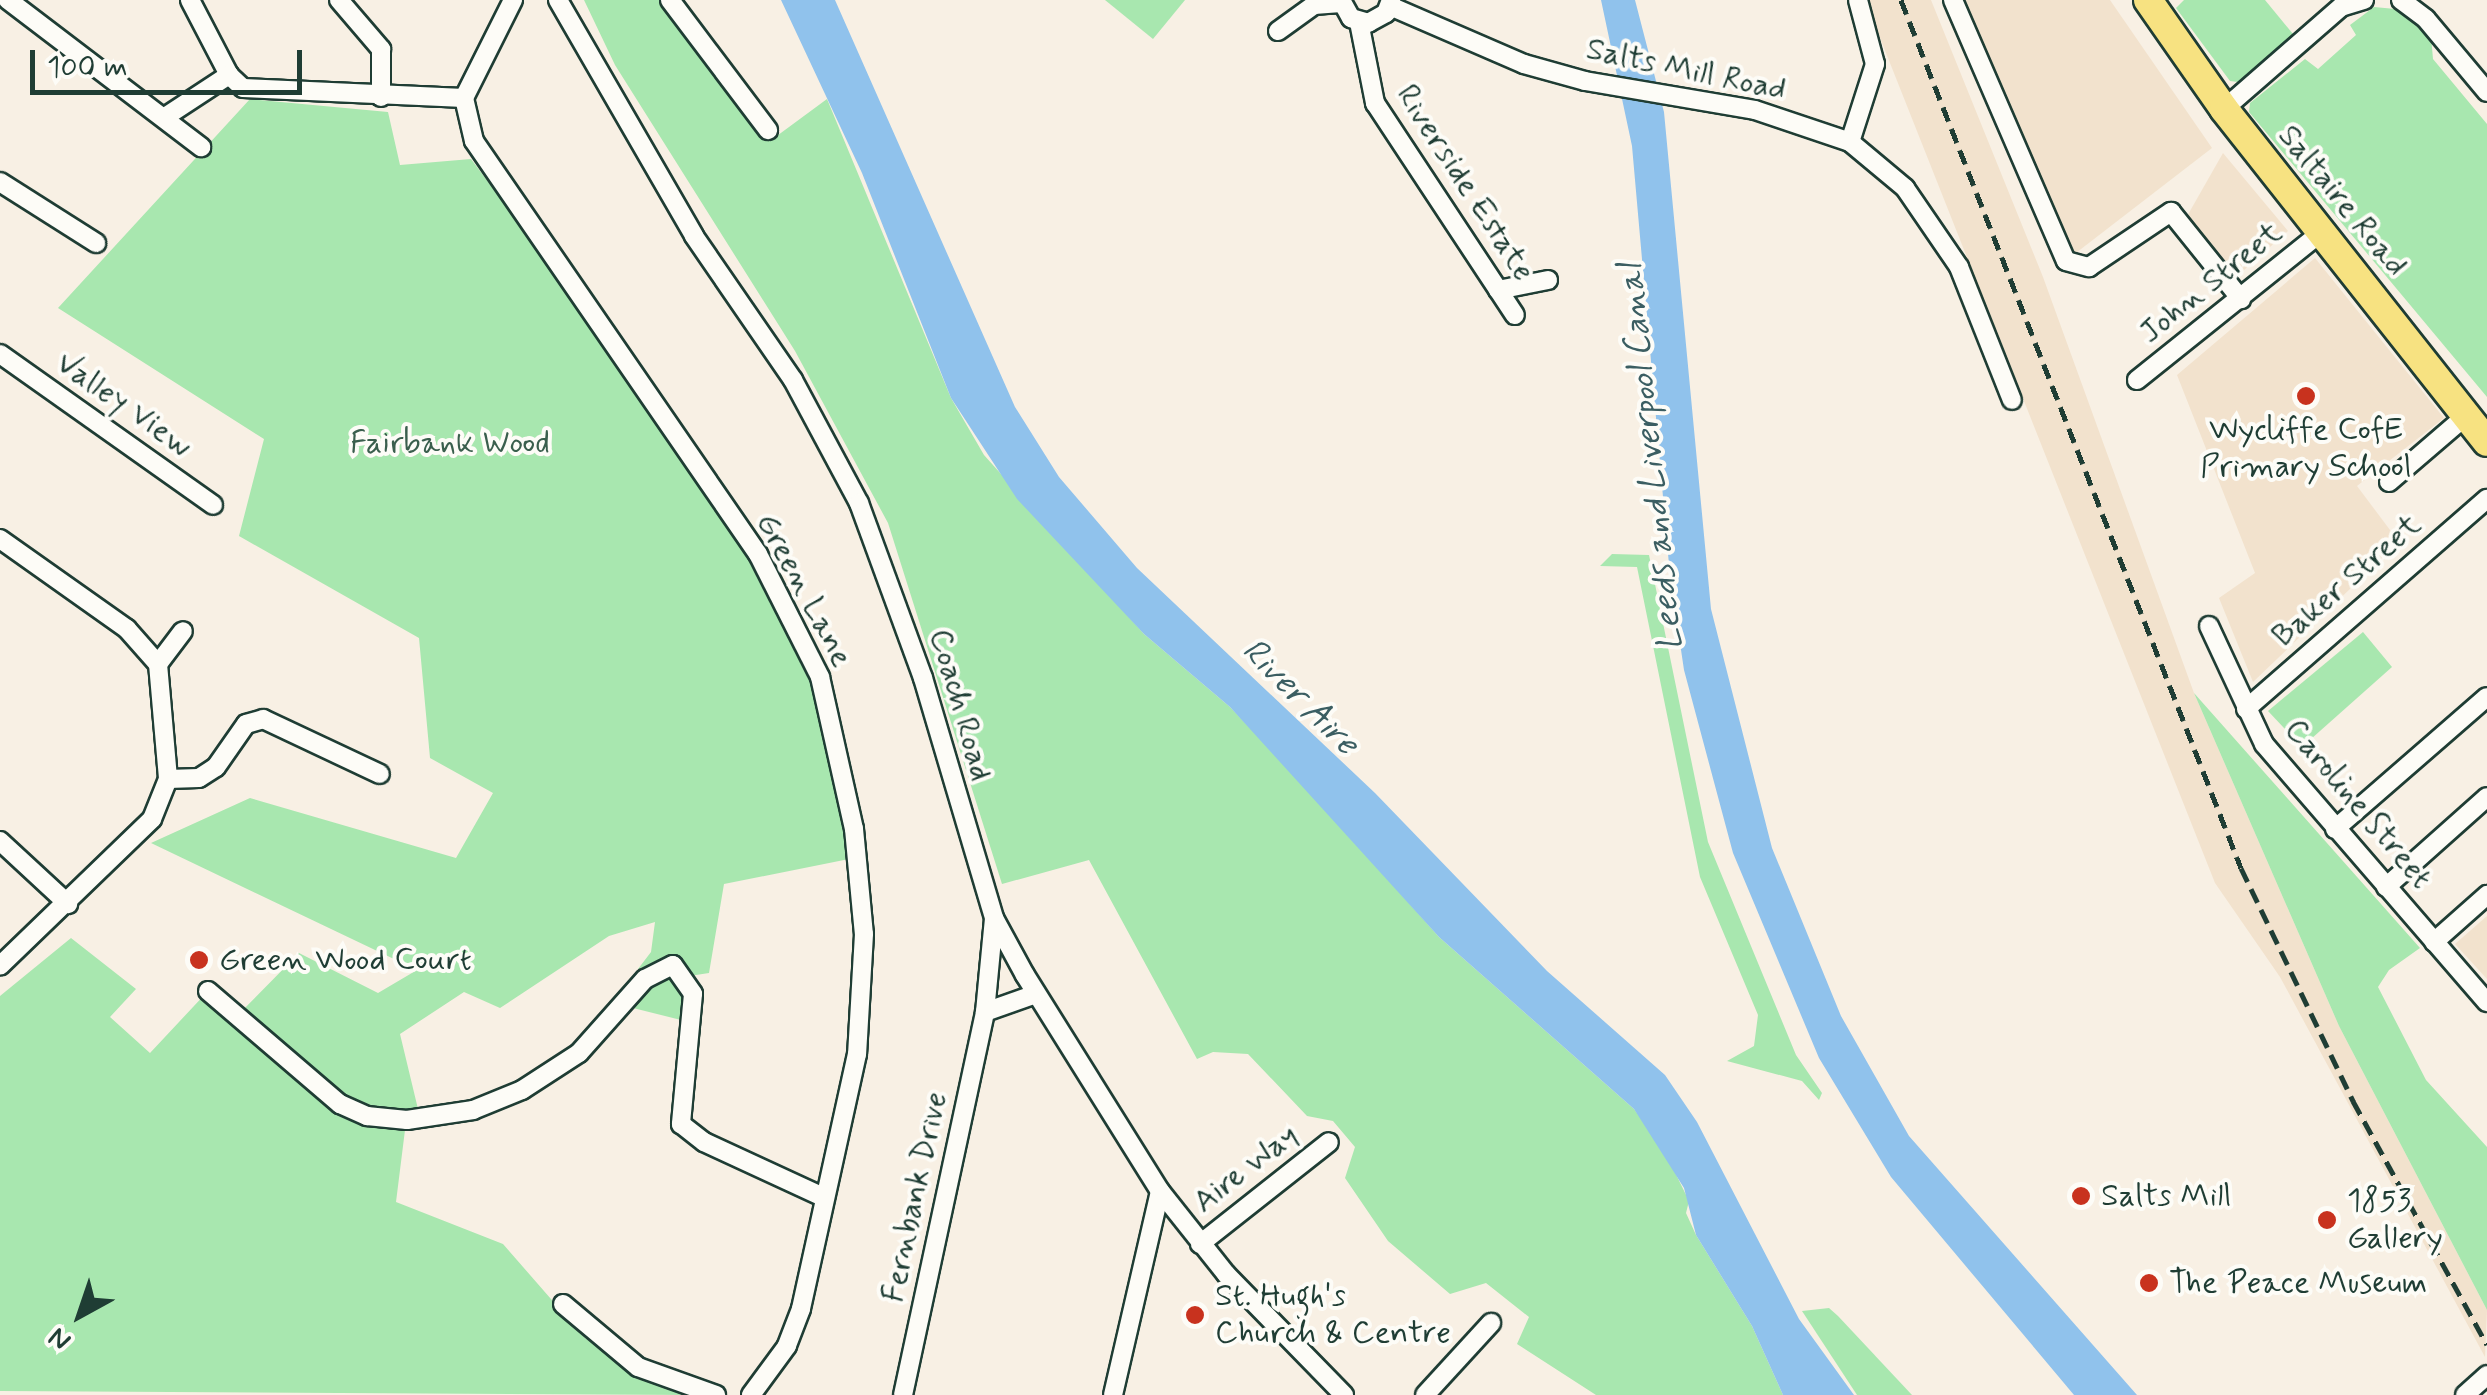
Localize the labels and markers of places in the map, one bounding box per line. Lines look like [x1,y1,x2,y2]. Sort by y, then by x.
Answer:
marker: Wycliffe CofE Primary School [2295,385,2317,407]
place label: Wycliffe CofE Primary School [2200,412,2412,487]
place label: Green Wood Court [219,941,472,979]
marker: Green Wood Court [188,949,210,971]
place label: Salts Mill [2101,1177,2230,1215]
place label: 1853 Gallery [2347,1183,2443,1258]
marker: Salts Mill [2070,1185,2092,1207]
marker: 1853 Gallery [2316,1209,2338,1231]
place label: The Peace Museum [2169,1264,2437,1302]
marker: The Peace Museum [2138,1272,2160,1294]
place label: St. Hugh's Church & Centre [1215,1278,1451,1353]
marker: St. Hugh's Church & Centre [1184,1304,1206,1326]

